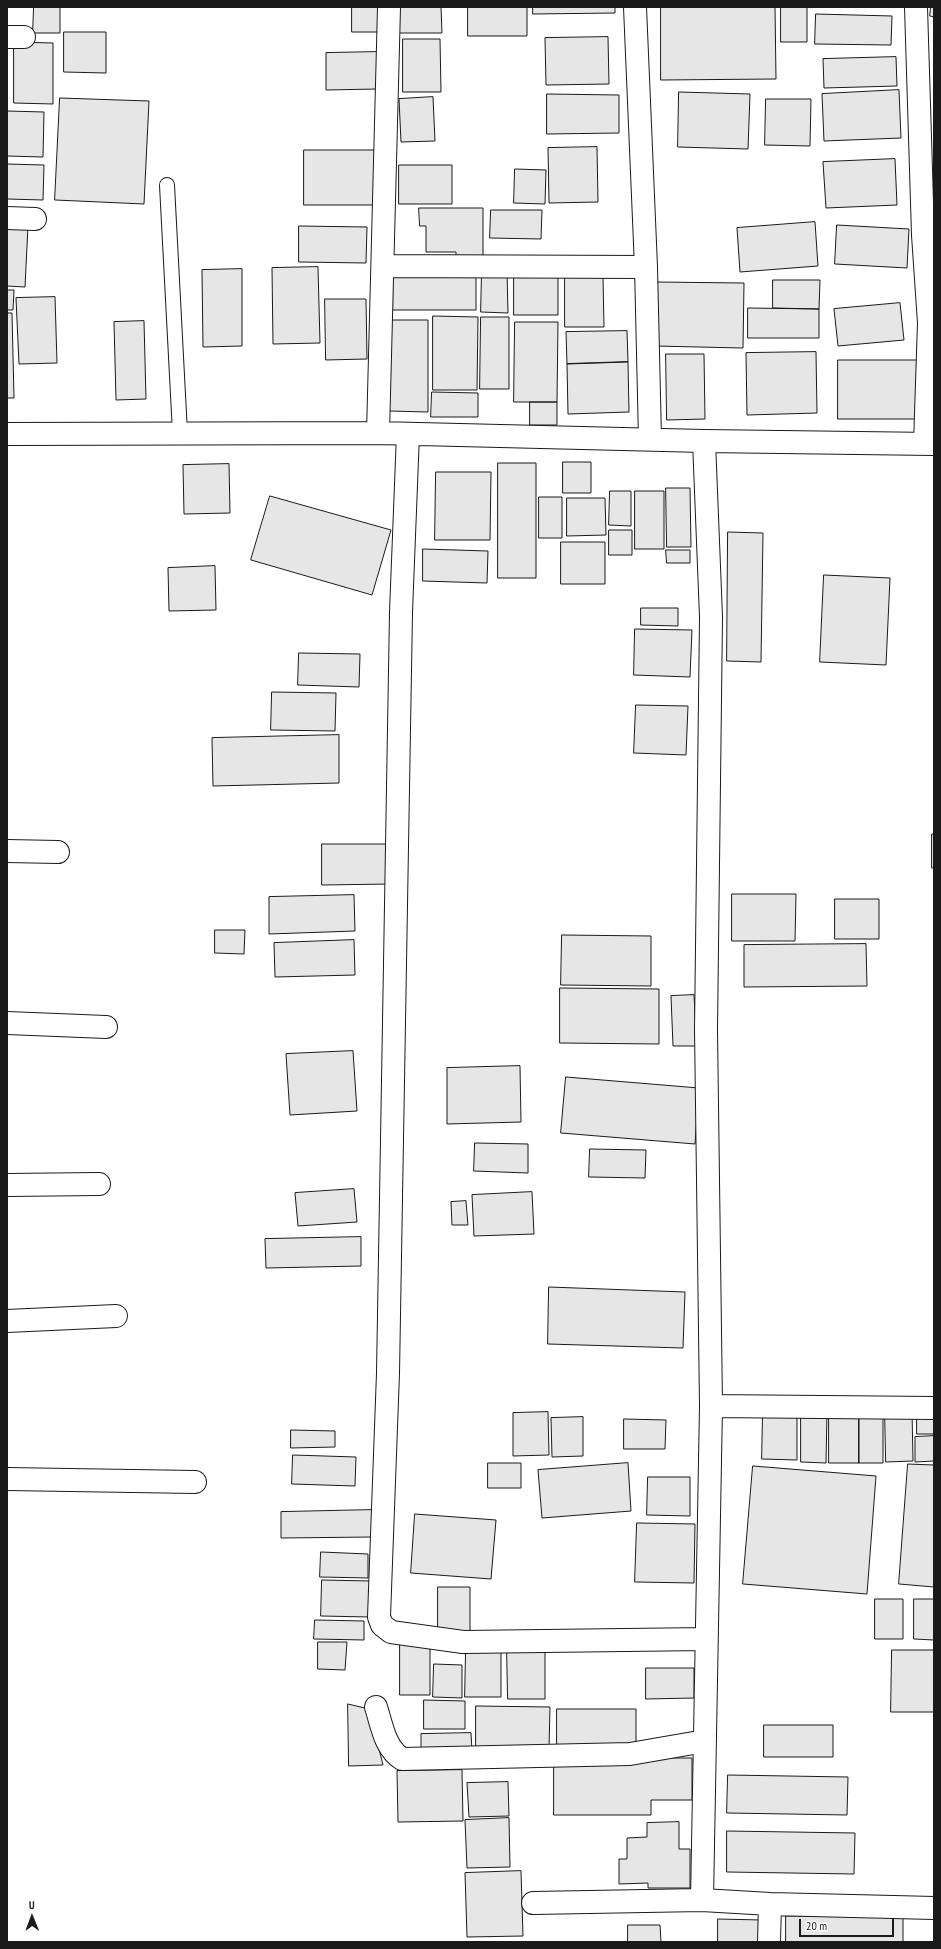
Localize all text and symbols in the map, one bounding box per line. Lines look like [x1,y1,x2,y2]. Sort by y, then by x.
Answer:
north arrow [12,1897,52,1937]
text: U [29,1898,35,1912]
scale bar [801,1911,896,1937]
text: 20 m [806,1918,827,1933]

